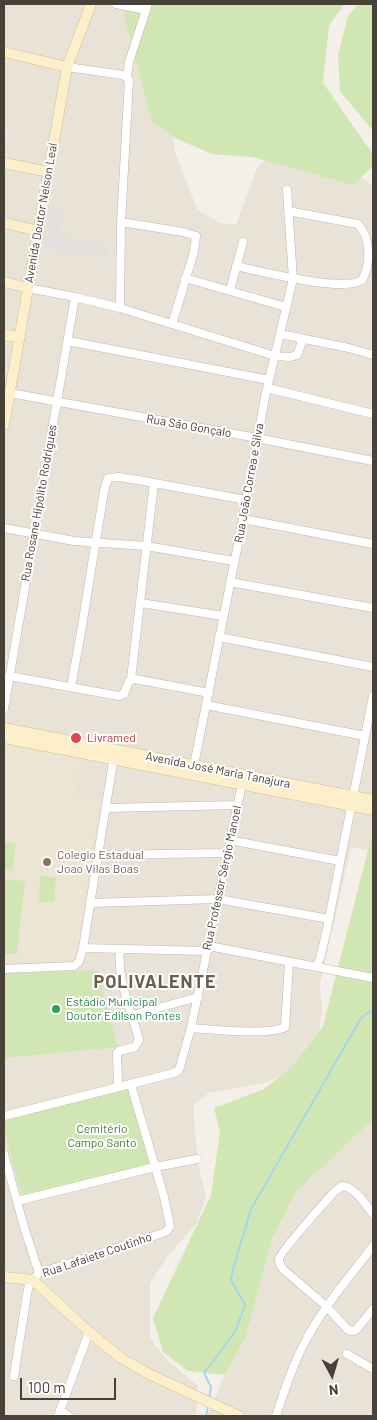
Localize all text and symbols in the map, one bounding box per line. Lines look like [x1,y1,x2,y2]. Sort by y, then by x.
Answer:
street label: Avenida Doutor Nelson Leal [22,142,60,284]
street label: Rua São Gonçalo [145,411,233,441]
street label: Rua João Correa e Silva [231,422,267,544]
street label: Rua Rosane Hipólito Rodrigues [18,424,60,582]
marker: Livramed [69,731,83,745]
place label: Livramed [87,731,136,745]
street label: Avenida José Maria Tanajura [144,749,292,791]
street label: Rua Professor Sérgio Manoel [200,804,244,952]
place label: Colegio Estadual Joao Vilas Boas [57,848,144,876]
marker: Colegio Estadual Joao Vilas Boas [41,856,53,868]
district label: POLIVALENTE [92,971,218,993]
place label: Estádio Municipal Doutor Edilson Pontes [66,995,181,1023]
marker: Estádio Municipal Doutor Edilson Pontes [50,1003,62,1015]
park label: Cemitério Campo Santo [67,1122,137,1150]
street label: Rua Lafaiete Coutinho [40,1230,154,1280]
north arrow [307,1350,357,1400]
scale bar [22,1368,119,1400]
text: 100 m [28,1378,66,1396]
text: N [328,1381,339,1399]

